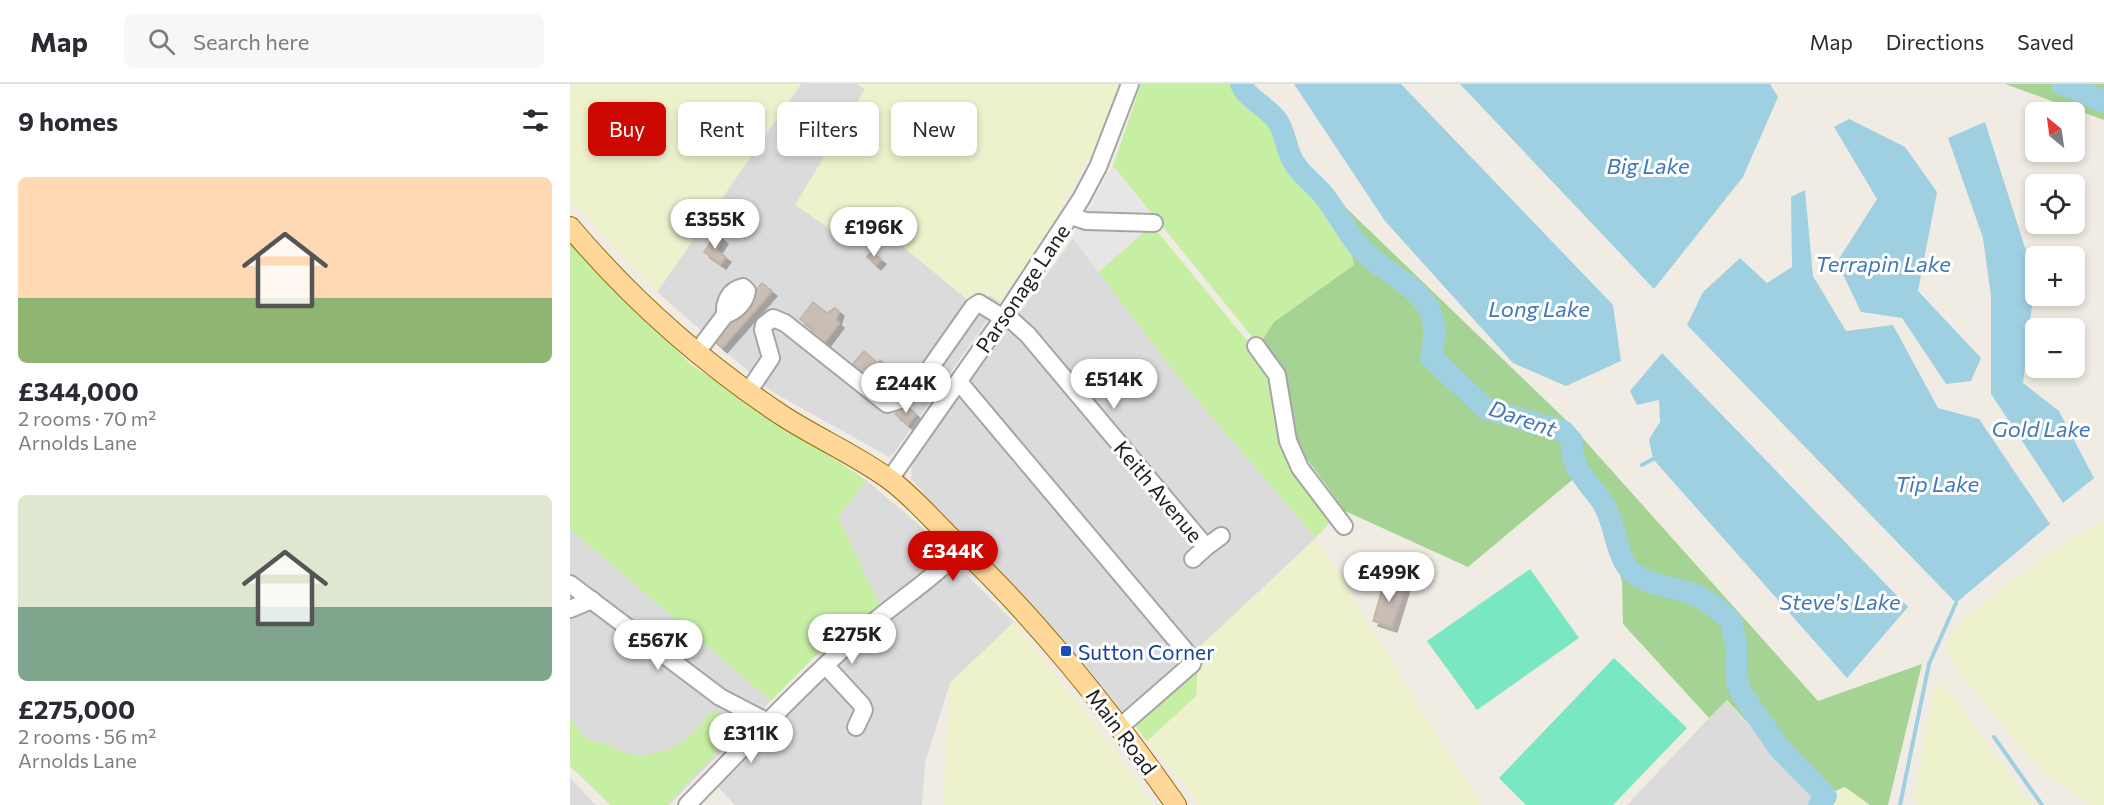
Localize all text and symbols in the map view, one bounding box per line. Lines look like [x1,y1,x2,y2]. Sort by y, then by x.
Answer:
search box [124,14,544,68]
text: Map [30,24,88,58]
icon: search [145,25,178,58]
text: Search here [193,28,309,55]
text: Map [1810,29,1853,54]
text: Directions [1886,29,1984,54]
text: Saved [2017,29,2074,54]
chip: Buy [588,102,666,156]
chip: Rent [678,102,765,156]
chip: Filters [777,102,879,156]
chip: New [891,102,977,156]
north arrow [2025,102,2085,162]
map controls [2025,102,2085,378]
icon: filters [519,104,552,137]
text: 9 homes [18,105,118,136]
water label: Big Lake [1606,152,1690,179]
button: locate [2025,174,2085,234]
pin: £355K [673,199,757,250]
text: £355K [684,206,746,230]
pin: £196K [832,207,916,258]
text: £196K [844,214,904,238]
icon: home [231,216,339,324]
street label: Parsonage Lane [970,219,1074,357]
button: + [2025,246,2085,306]
water label: Terrapin Lake [1815,250,1951,277]
water label: Long Lake [1488,295,1590,322]
button: − [2025,318,2085,378]
pin: £514K [1072,359,1156,410]
pin: £244K [864,363,948,414]
text: £514K [1084,366,1144,390]
text: £244K [875,370,937,394]
text: £344,000 [18,375,139,406]
water label: Darent [1486,394,1561,442]
text: 2 rooms · 70 m² [18,406,156,430]
water label: Gold Lake [1992,415,2091,442]
text: Arnolds Lane [18,430,137,454]
street label: Keith Avenue [1109,435,1209,547]
water label: Tip Lake [1895,470,1979,497]
pin: £344K [911,531,995,582]
icon: home [231,534,339,642]
text: £344K [922,538,984,562]
pin: £499K [1347,552,1431,603]
text: £499K [1357,559,1421,583]
water label: Steve's Lake [1779,588,1901,615]
pin: £275K [810,614,894,665]
pin: £567K [616,620,700,671]
text: £275K [822,621,882,645]
text: £567K [628,627,688,651]
place label: Sutton Corner [1078,639,1215,664]
marker: Sutton Corner [1059,644,1073,658]
street label: Main Road [1082,683,1162,779]
text: £275,000 [18,693,135,724]
pin: £311K [709,713,793,764]
text: £311K [723,720,779,744]
text: 2 rooms · 56 m² [18,724,156,748]
text: Arnolds Lane [18,748,137,772]

